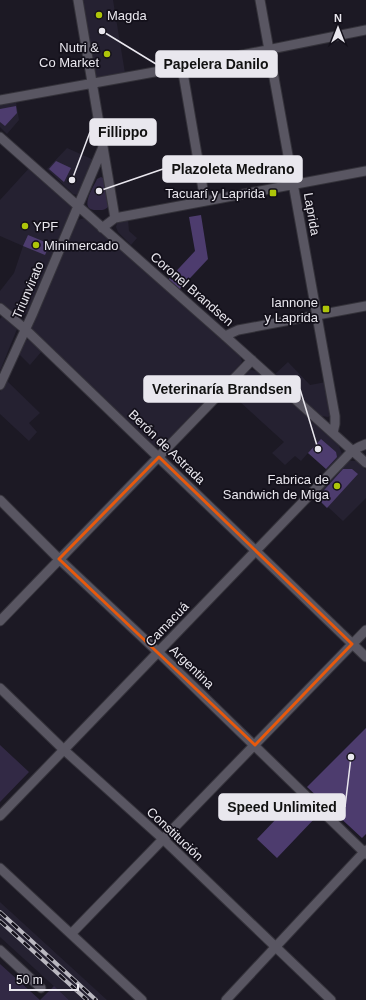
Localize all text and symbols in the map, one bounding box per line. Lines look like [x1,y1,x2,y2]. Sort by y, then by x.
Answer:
place label: Magda [107,8,148,23]
north arrow [318,8,358,48]
marker: Magda [94,10,104,20]
text: N [334,12,342,24]
place label: Nutri & Co Market [39,40,99,70]
marker: Nutri & Co Market [102,49,112,59]
callout: Papelera Danilo [156,51,277,77]
text: Papelera Danilo [163,56,269,72]
callout: Fillippo [90,119,156,145]
text: Fillippo [98,124,148,140]
callout: Plazoleta Medrano [163,156,302,182]
text: Plazoleta Medrano [172,161,294,177]
place label: Tacuarí y Laprida [165,186,266,201]
marker: Tacuarí y Laprida [268,188,278,198]
street label: Laprida [301,191,323,237]
place label: YPF [33,219,58,234]
marker: YPF [20,221,30,231]
place label: Minimercado [44,238,118,253]
marker: Minimercado [31,240,41,250]
street label: Coronel Brandsen [148,249,236,329]
street label: Triunvirato [9,259,47,321]
place label: Iannone y Laprida [265,295,319,325]
marker: Iannone y Laprida [321,304,331,314]
callout: Veterinaría Brandsen [144,376,300,402]
text: Veterinaría Brandsen [152,381,292,397]
street label: Berón de Astrada [126,407,209,488]
place label: Fabrica de Sandwich de Miga [223,472,330,502]
marker: Fabrica de Sandwich de Miga [332,481,342,491]
street label: Camacuá [142,598,192,649]
street label: Argentina [167,642,218,692]
callout: Speed Unlimited [219,794,345,820]
text: Speed Unlimited [227,799,337,815]
street label: Constitución [144,804,206,864]
scale bar [10,966,78,992]
text: 50 m [16,973,43,987]

